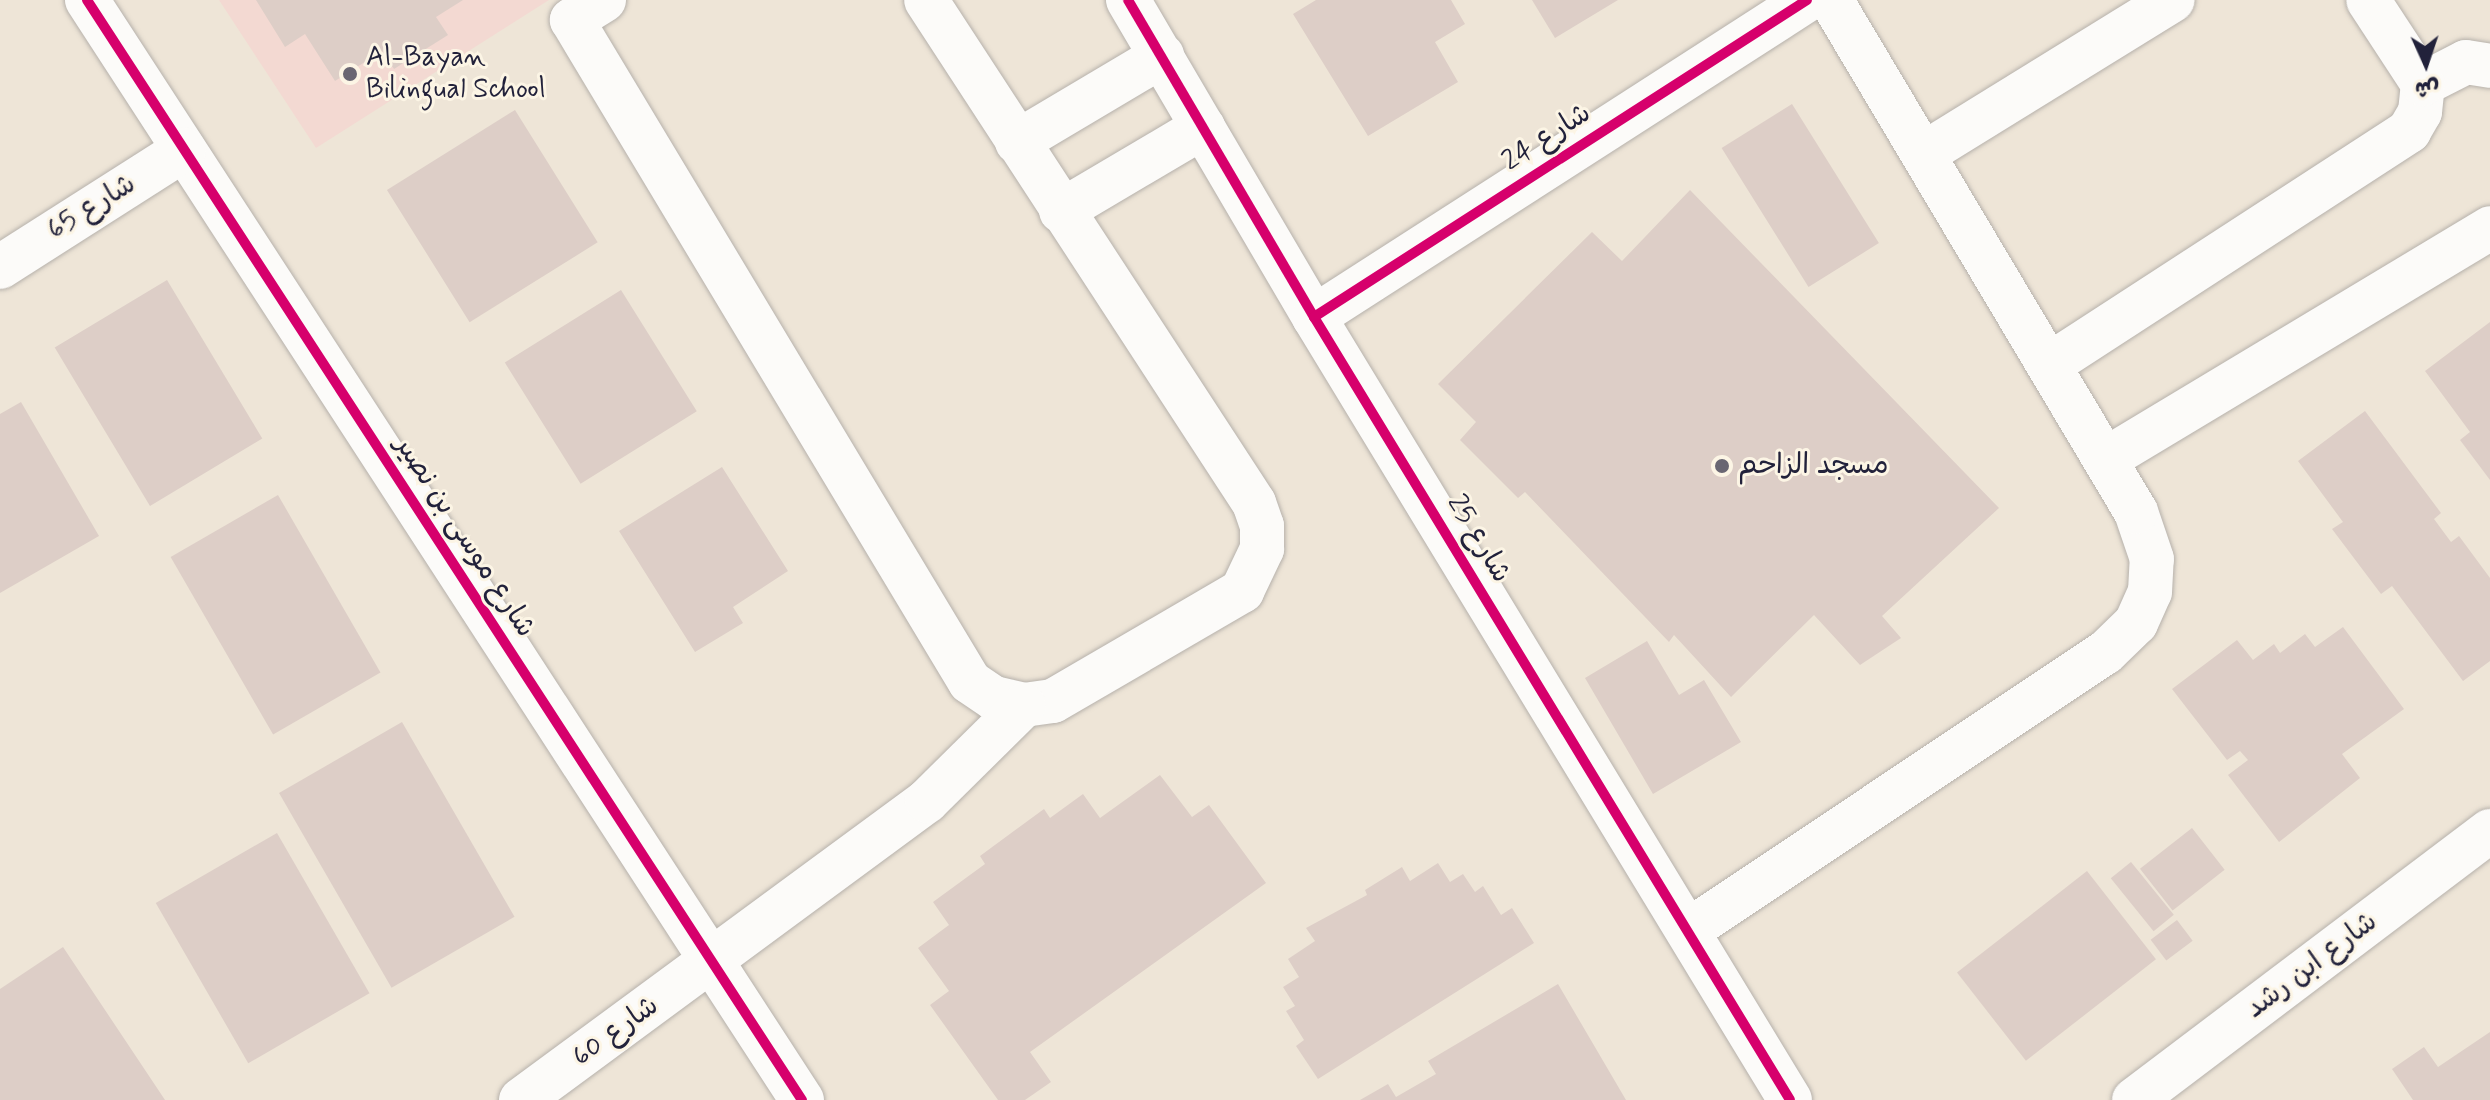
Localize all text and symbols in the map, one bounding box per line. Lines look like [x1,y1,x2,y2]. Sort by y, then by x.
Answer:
north arrow [2386,24,2466,104]
place label: Al-Bayan Bilingual School [366,41,546,107]
marker: Al-Bayan Bilingual School [341,65,359,83]
text: ش [2414,73,2440,103]
street label: شارع 24 [1496,97,1598,179]
street label: شارع 65 [42,168,142,248]
street label: شارع موسى بن نصير [386,430,542,644]
place label: مسجد الزاحم [1738,449,1889,483]
marker: مسجد الزاحم [1713,457,1731,475]
street label: شارع 25 [1439,489,1517,589]
street label: شارع ابن رشد [2240,906,2384,1026]
street label: شارع 60 [566,989,666,1075]

